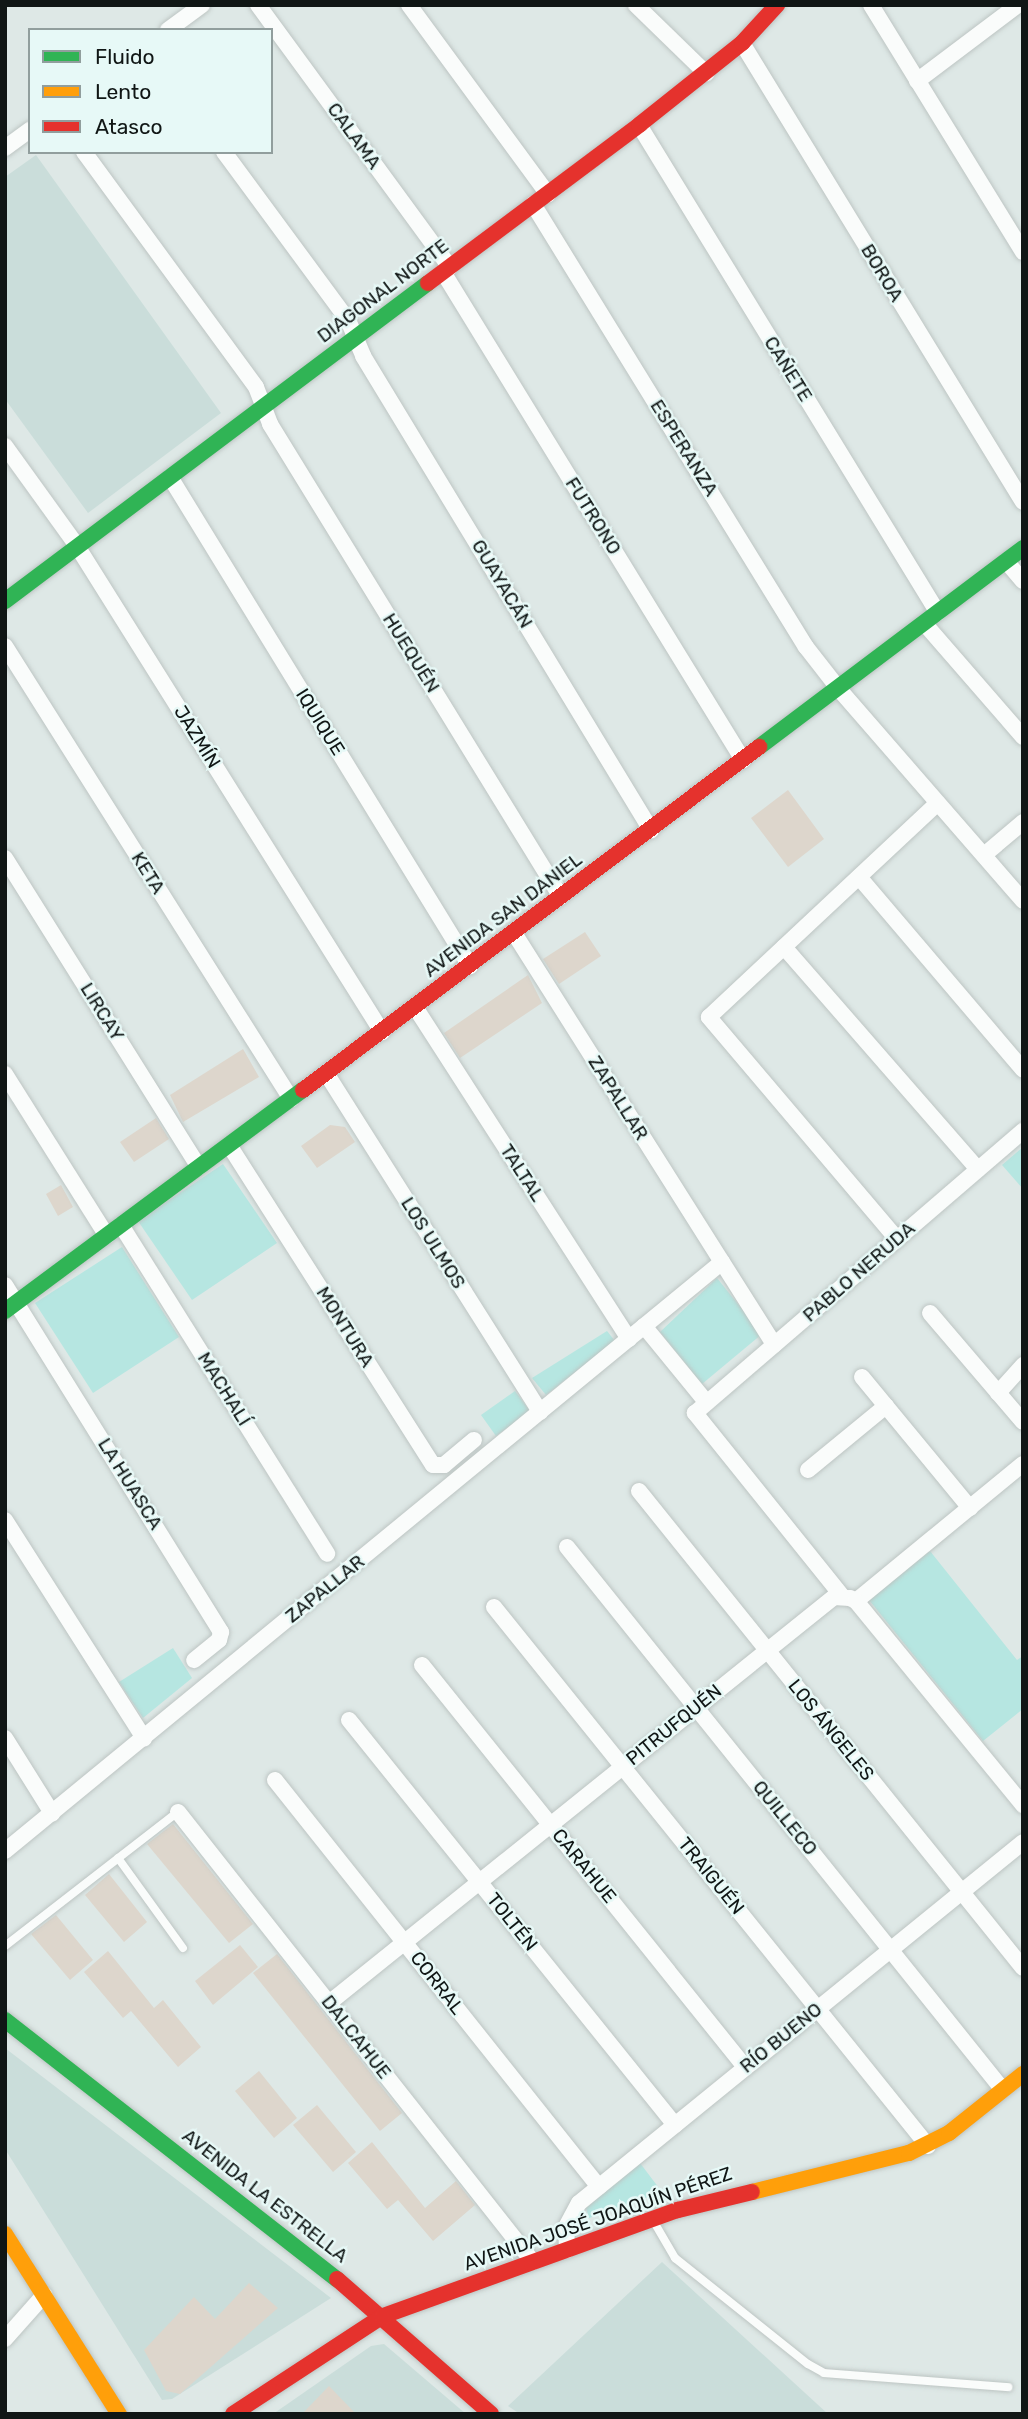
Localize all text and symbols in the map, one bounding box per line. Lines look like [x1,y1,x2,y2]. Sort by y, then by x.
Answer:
legend [28,28,273,154]
text: Fluido [95,44,155,69]
text: Lento [95,79,151,104]
street label: CALAMA [322,98,386,174]
text: Atasco [95,114,163,139]
street label: DIAGONAL NORTE [313,234,453,348]
street label: BOROA [856,240,908,306]
street label: CAÑETE [759,332,817,406]
street label: ESPERANZA [645,396,723,500]
street label: FUTRONO [560,473,626,559]
street label: GUAYACÁN [467,536,537,632]
street label: HUEQUÉN [378,609,444,697]
street label: IQUIQUE [291,684,349,760]
street label: JAZMÍN [169,702,225,772]
street label: KETA [126,848,170,898]
street label: AVENIDA SAN DANIEL [419,848,587,982]
street label: LIRCAY [75,979,129,1045]
street label: ZAPALLAR [583,1052,653,1144]
street label: TALTAL [495,1140,549,1206]
street label: LOS ULMOS [396,1193,470,1293]
street label: PABLO NERUDA [798,1217,920,1327]
street label: MONTURA [311,1283,379,1371]
street label: MACHALÍ [192,1348,256,1430]
street label: LA HUASCA [93,1434,167,1534]
street label: ZAPALLAR [281,1550,369,1628]
street label: LOS ÁNGELES [783,1675,879,1785]
street label: PITRUFQUÉN [622,1680,726,1770]
street label: QUILLECO [748,1776,822,1860]
street label: CARAHUE [547,1824,621,1908]
street label: TRAIGUÉN [673,1833,749,1919]
street label: TOLTÉN [482,1889,542,1955]
street label: CORRAL [405,1947,469,2019]
street label: DALCAHUE [316,1991,396,2083]
street label: RÍO BUENO [735,1998,827,2078]
street label: AVENIDA LA ESTRELLA [177,2124,353,2268]
street label: AVENIDA JOSÉ JOAQUÍN PÉREZ [461,2162,735,2276]

